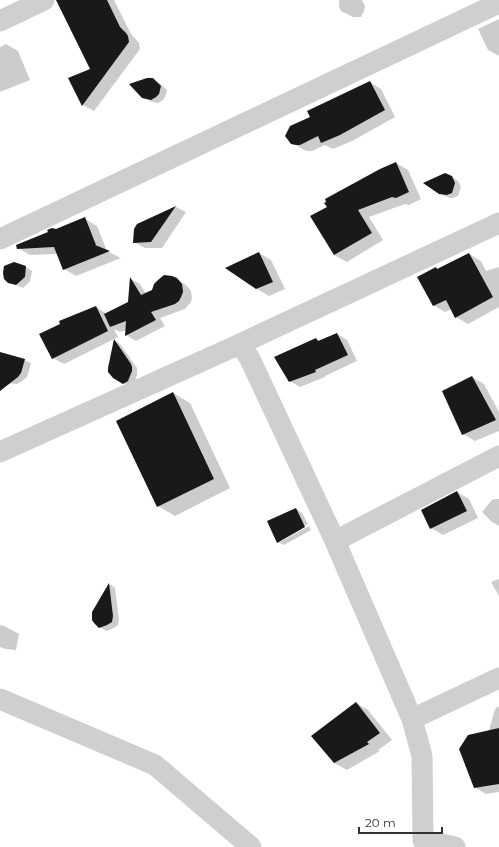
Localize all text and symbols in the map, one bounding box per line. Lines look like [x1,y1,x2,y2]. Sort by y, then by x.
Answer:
scale bar [359,809,442,835]
text: 20 m [365,815,396,830]

